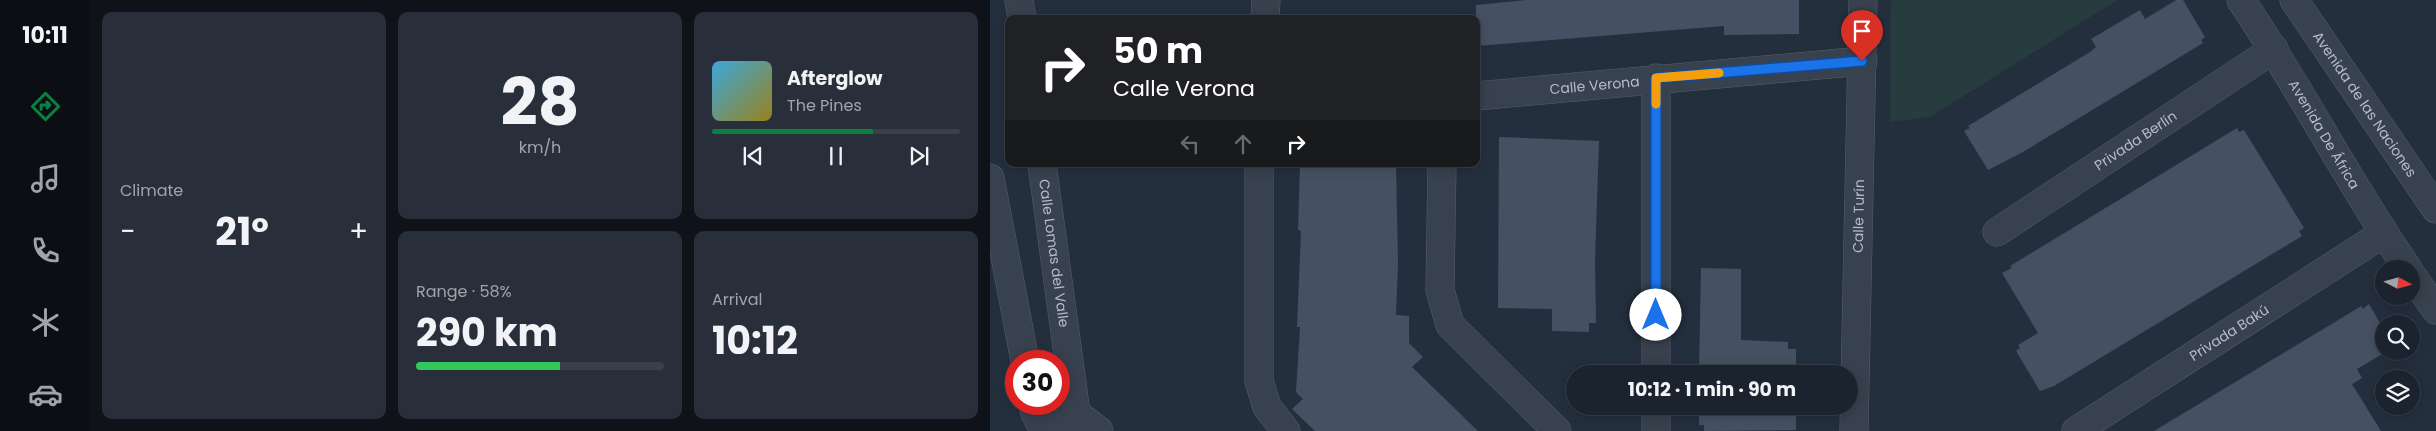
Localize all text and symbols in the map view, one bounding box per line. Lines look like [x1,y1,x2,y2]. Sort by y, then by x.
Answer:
pin [1841,10,1883,61]
icon: arrive [1848,17,1876,45]
text: 10:11 [22,20,68,51]
text: 50 m [1113,26,1203,75]
street label: Avenida de las Naciones [2308,27,2421,181]
icon: right [1030,35,1095,100]
text: 28 [500,57,580,148]
text: Afterglow [787,65,882,92]
street label: Calle Verona [1549,71,1640,99]
text: Calle Verona [1113,73,1255,104]
street label: Avenida De África [2284,76,2364,193]
icon: directions [28,89,63,124]
text: The Pines [787,94,862,117]
street label: Privada Berlín [2090,106,2181,175]
icon: left [1176,130,1204,158]
icon: ahead [1229,130,1257,158]
icon: right [1282,130,1310,158]
text: km/h [519,136,561,159]
icon: previous [739,142,767,170]
icon: pause [822,142,850,170]
icon: next [905,142,933,170]
icon: music [28,161,63,196]
street label: Calle Lomas del Valle [1034,178,1074,329]
text: Climate [120,179,183,202]
street label: Calle Turín [1848,179,1869,253]
text: 21° [215,205,269,258]
text: − [120,212,135,251]
text: + [349,212,368,251]
icon: phone [28,233,63,268]
north arrow [2375,260,2420,305]
map controls [2375,260,2420,415]
text: Range · 58% [416,280,512,303]
text: Arrival [712,288,762,311]
position arrow [1629,288,1681,340]
street label: Privada Bakú [2185,300,2273,366]
icon: climate [28,305,63,340]
text: 290 km [416,306,558,359]
text: 10:12 [712,314,798,367]
button: search [2375,315,2420,360]
speed limit sign: 30 [1005,350,1070,415]
button: layers [2375,370,2420,415]
text: 10:12 · 1 min · 90 m [1628,376,1796,403]
icon: car [28,377,63,412]

